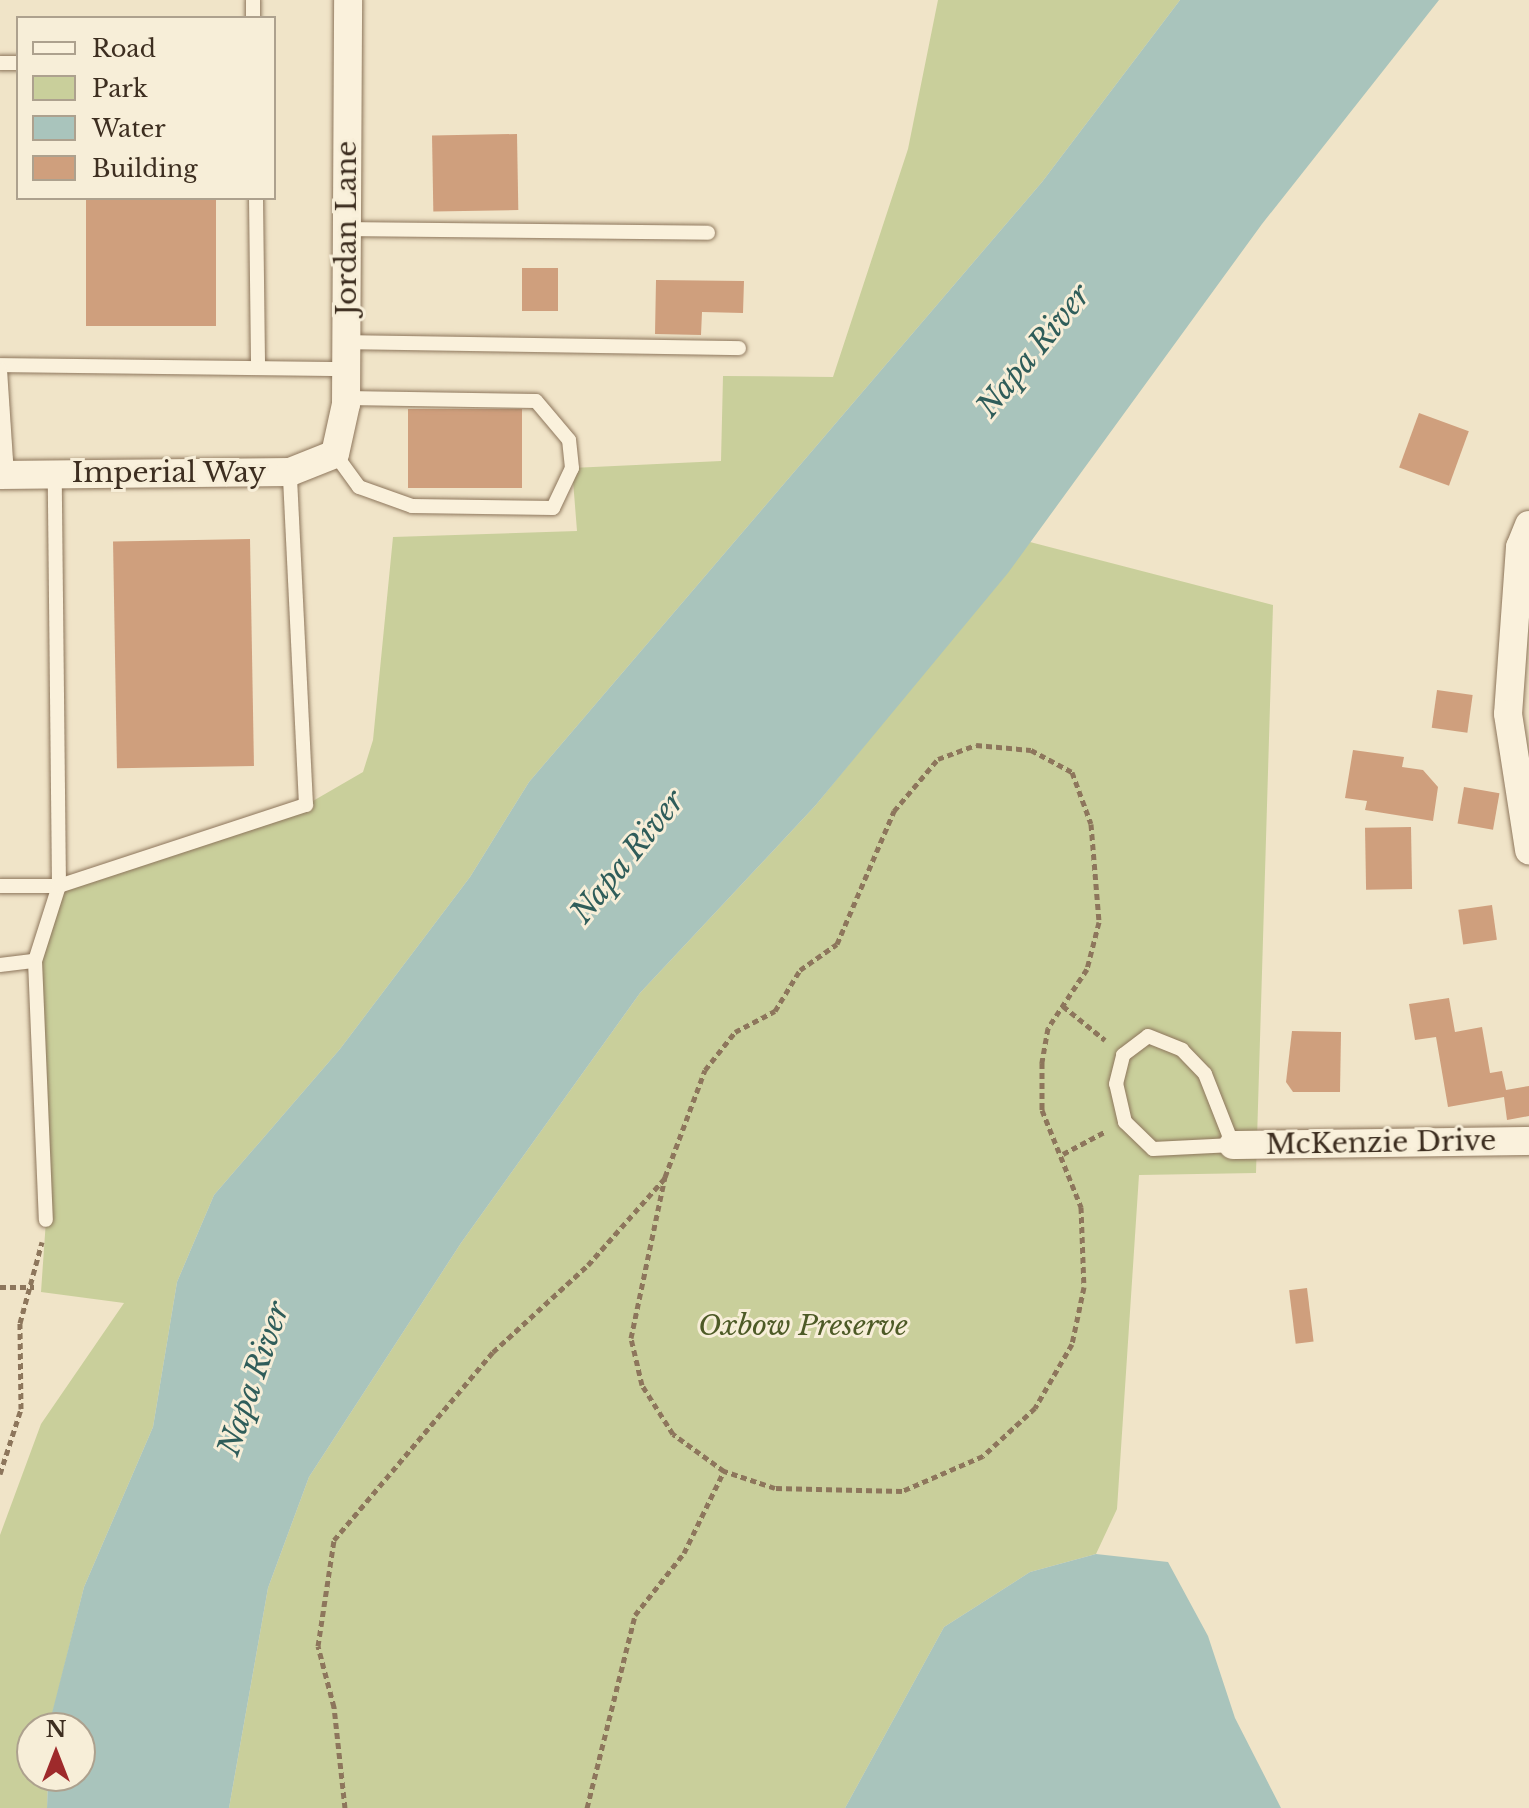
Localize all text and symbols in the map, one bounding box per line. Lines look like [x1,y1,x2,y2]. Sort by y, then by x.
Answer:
legend [16,16,276,200]
text: Road [92,34,156,63]
text: Park [92,74,148,103]
text: Water [92,114,166,143]
street label: Jordan Lane [330,141,364,315]
text: Building [92,154,198,183]
water label: Napa River [969,277,1099,425]
street label: Imperial Way [71,456,267,490]
water label: Napa River [563,783,693,931]
street label: McKenzie Drive [1265,1124,1497,1162]
water label: Napa River [211,1297,297,1461]
park label: Oxbow Preserve [698,1309,908,1343]
north arrow [16,1712,96,1792]
text: N [46,1716,66,1743]

